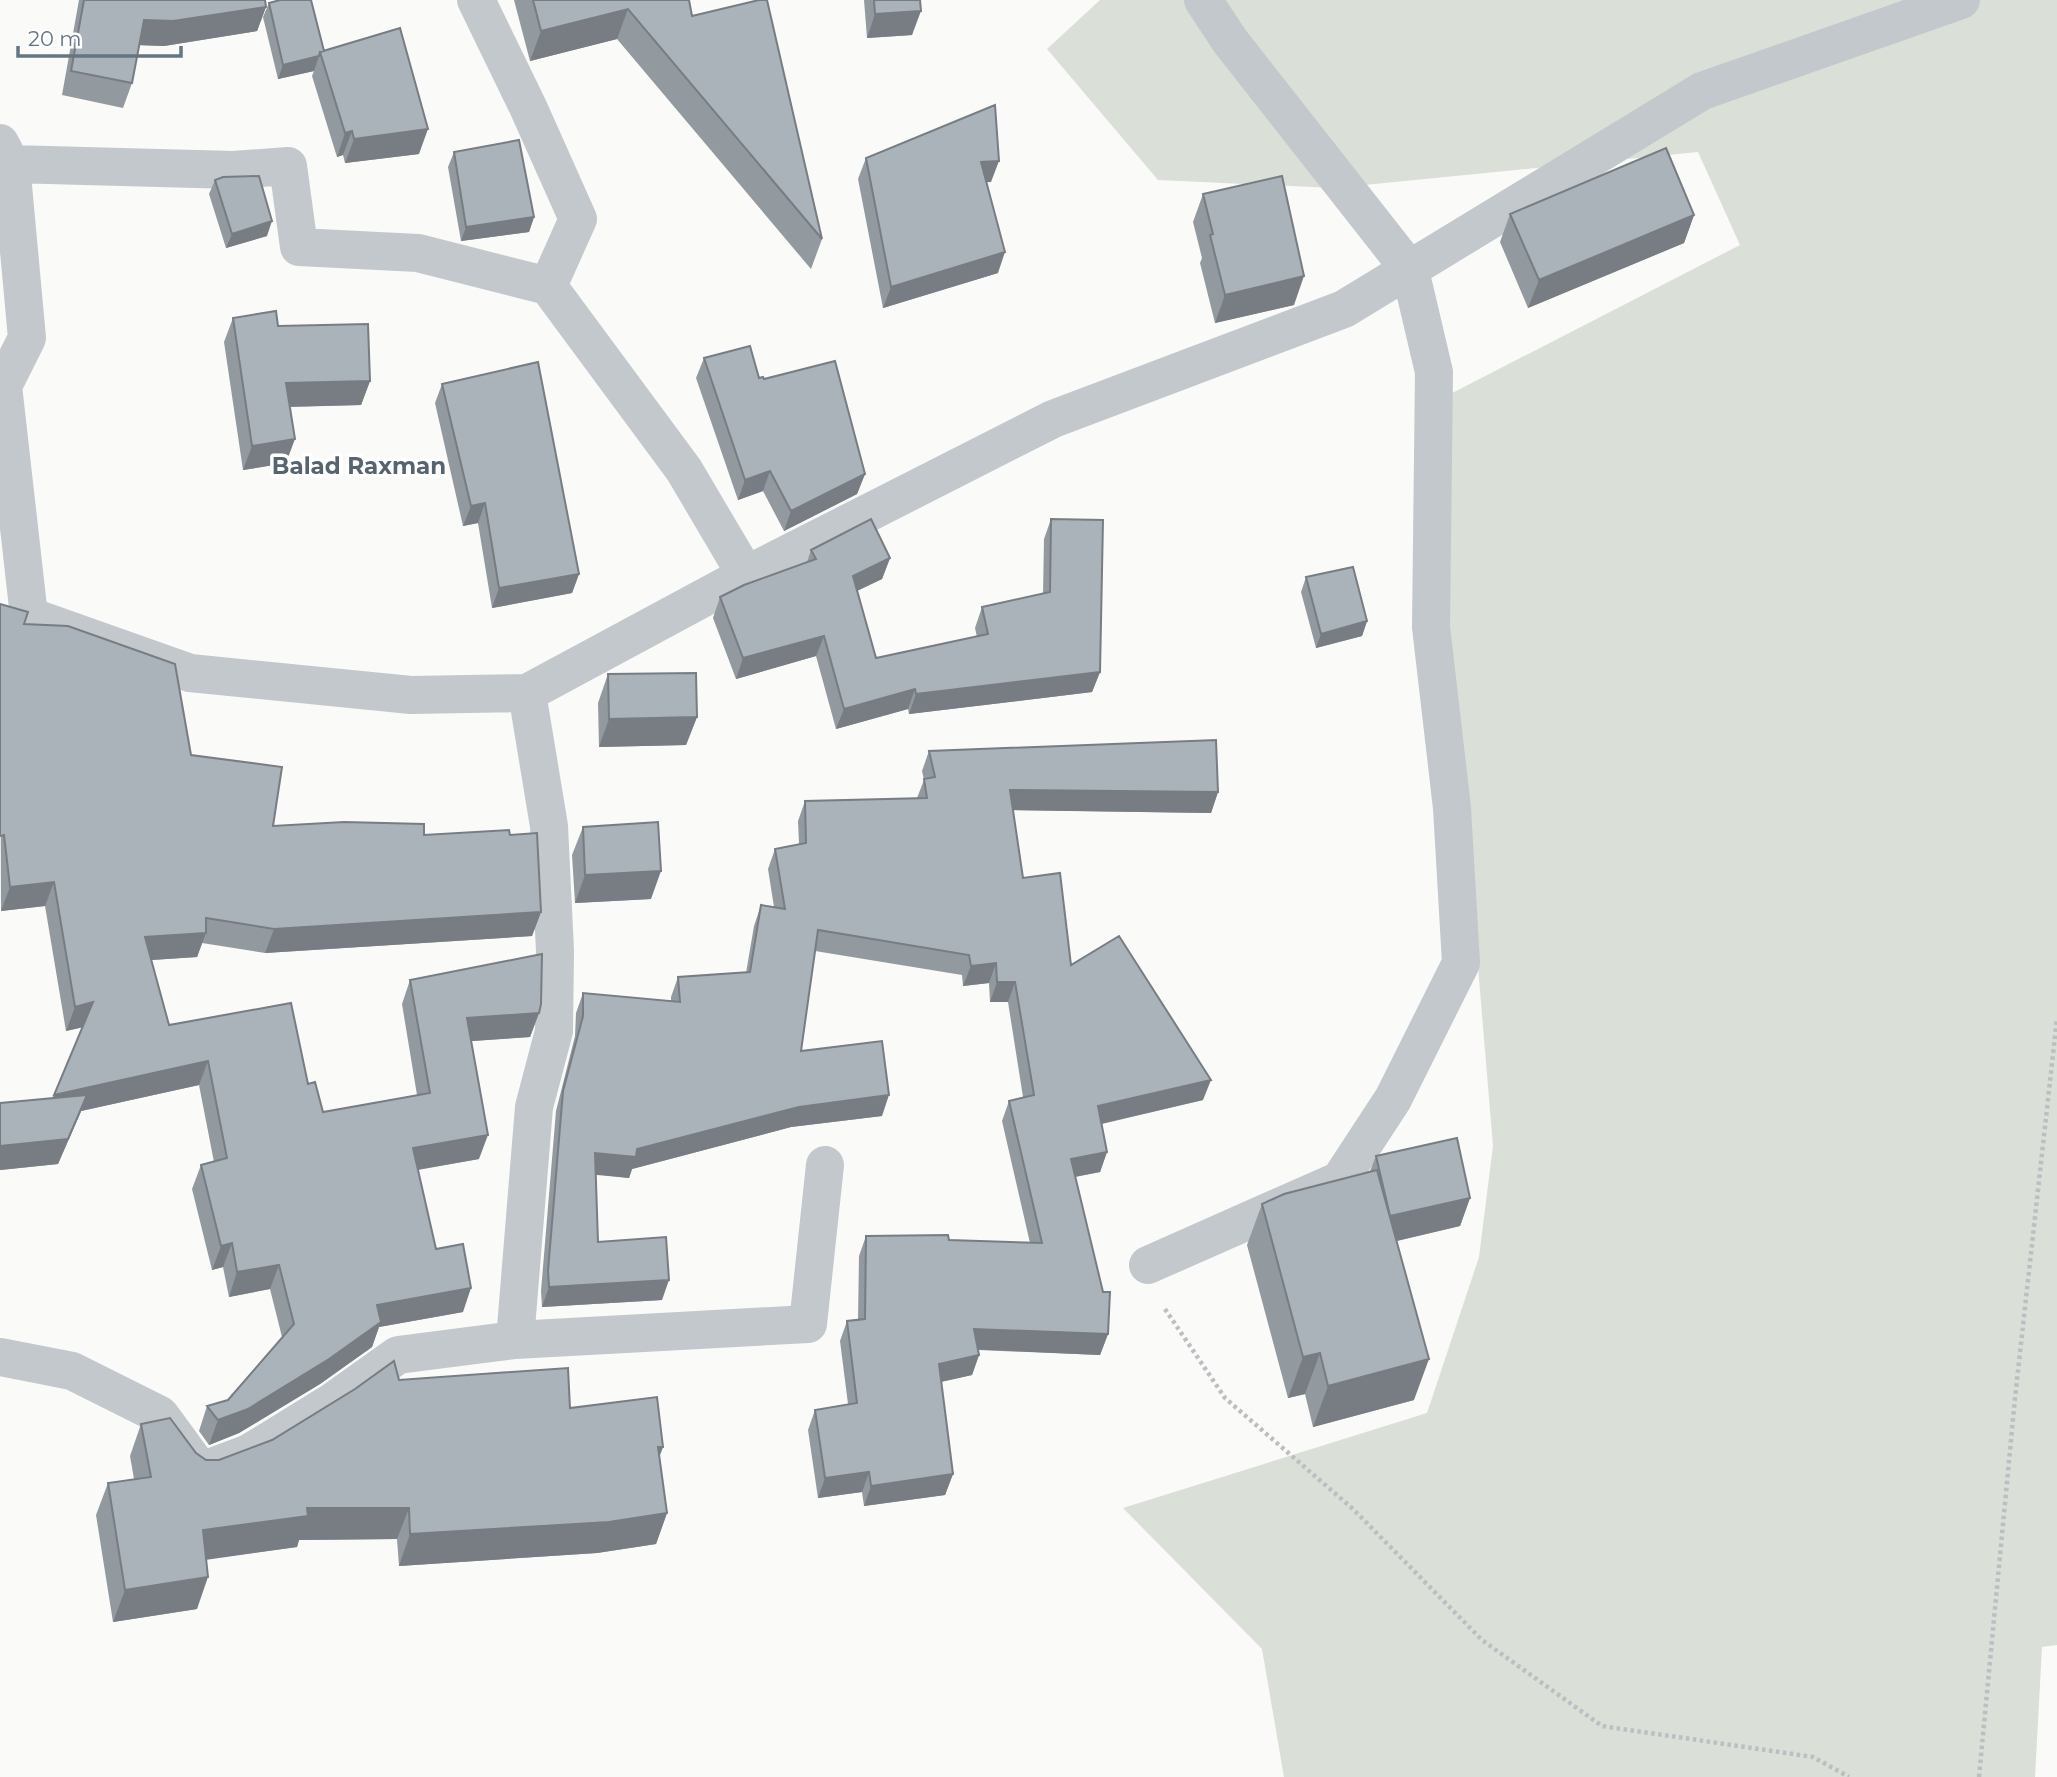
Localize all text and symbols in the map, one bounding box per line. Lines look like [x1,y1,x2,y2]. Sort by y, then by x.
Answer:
scale bar [18,14,180,58]
text: 20 m [28,26,82,51]
district label: Balad Raxman [272,452,446,480]

